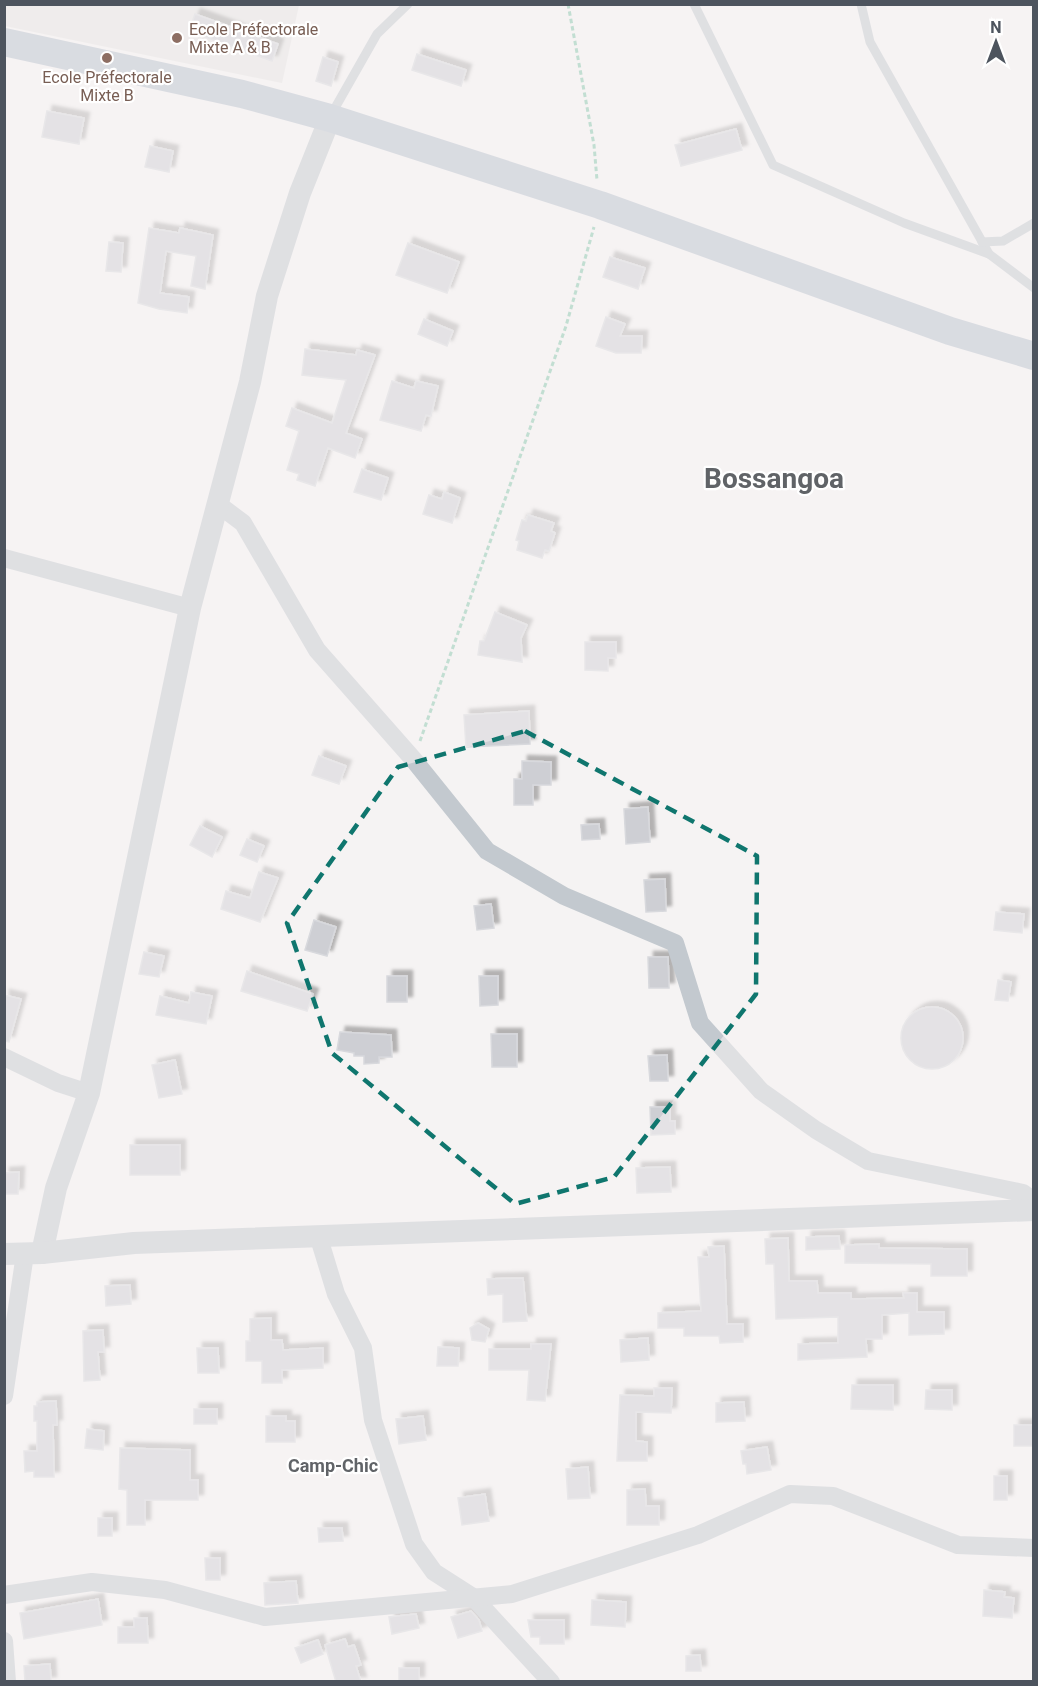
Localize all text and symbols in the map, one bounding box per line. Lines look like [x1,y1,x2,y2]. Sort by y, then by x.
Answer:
north arrow [966,12,1026,72]
text: N [990,18,1002,37]
place label: Ecole Préfectorale Mixte A & B [189,20,318,57]
marker: Ecole Préfectorale Mixte A & B [170,31,184,45]
marker: Ecole Préfectorale Mixte B [100,51,114,65]
place label: Ecole Préfectorale Mixte B [42,68,172,105]
district label: Bossangoa [704,462,844,495]
district label: Camp-Chic [288,1455,378,1476]

